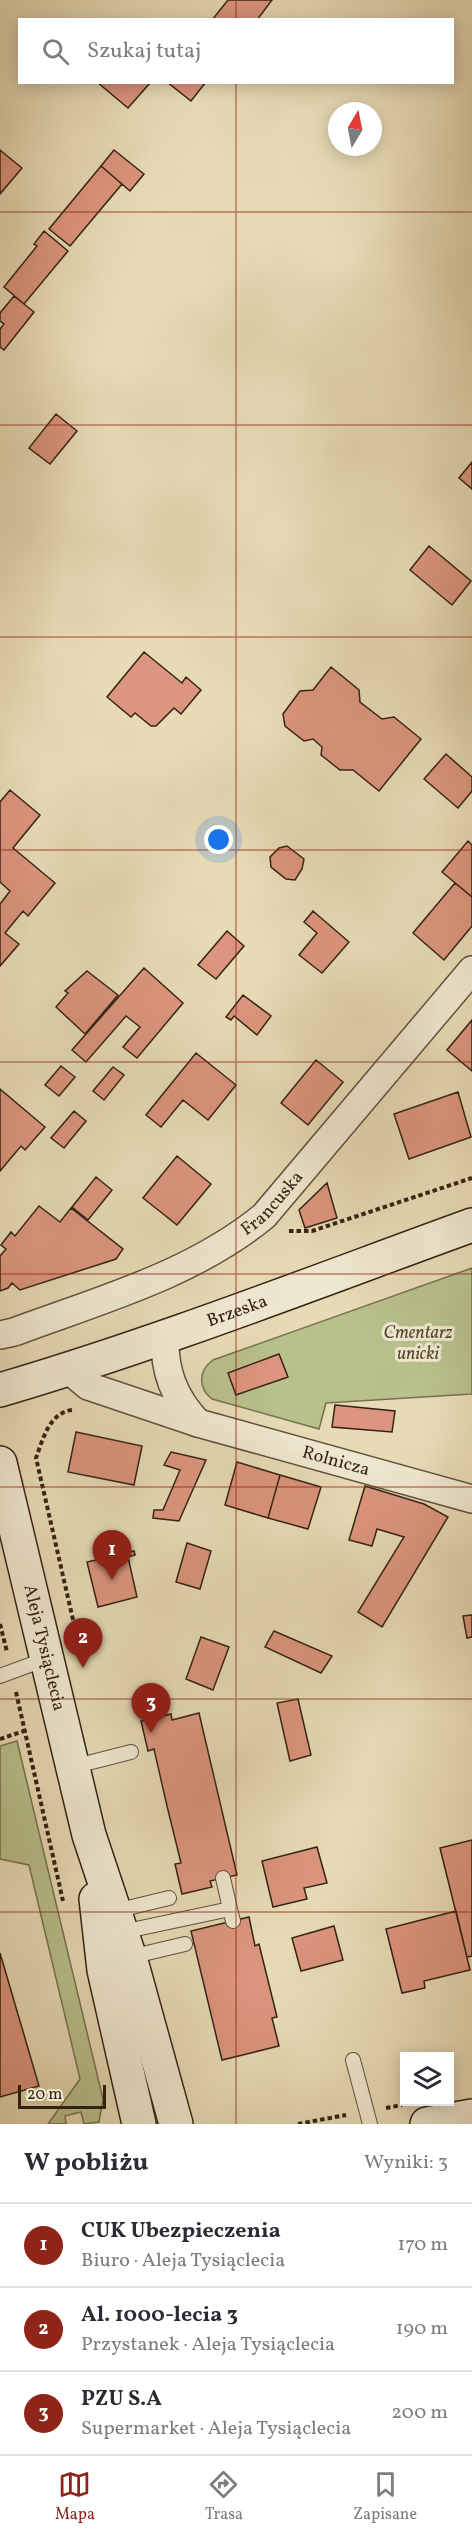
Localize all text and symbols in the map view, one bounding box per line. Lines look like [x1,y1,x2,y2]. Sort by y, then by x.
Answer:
search box [18,18,454,84]
icon: search [39,35,72,68]
text: Szukaj tutaj [87,36,201,67]
north arrow [328,102,382,156]
your location [204,825,233,854]
street label: Francuska [236,1166,309,1242]
street label: Brzeska [203,1289,271,1334]
park label: Cmentarz unicki [383,1321,453,1367]
street label: Rolnicza [299,1440,372,1483]
pin: 1 [92,1530,132,1580]
street label: Aleja Tysiąclecia [17,1582,71,1714]
pin: 2 [64,1618,103,1668]
pin: 3 [132,1684,170,1733]
map controls [400,2052,454,2106]
button: layers [400,2052,454,2106]
scale bar [18,2082,106,2110]
text: 20 m [27,2084,62,2106]
text: W pobliżu [24,2145,148,2181]
text: Wyniki: 3 [364,2149,448,2177]
text: CUK Ubezpieczenia [81,2216,281,2247]
text: 1 [39,2231,48,2259]
text: 170 m [398,2231,448,2259]
text: Biuro · Aleja Tysiąclecia [81,2247,285,2275]
text: Al. 1000-lecia 3 [81,2300,238,2331]
text: 2 [38,2315,49,2343]
text: 190 m [396,2315,448,2343]
text: Przystanek · Aleja Tysiąclecia [81,2331,335,2359]
text: PZU S.A [81,2384,162,2415]
text: 3 [38,2399,49,2427]
text: 200 m [391,2399,448,2427]
text: Supermarket · Aleja Tysiąclecia [81,2415,351,2443]
tab: Mapa [55,2468,95,2526]
tab: Trasa [205,2468,243,2526]
tab: Zapisane [353,2468,417,2526]

